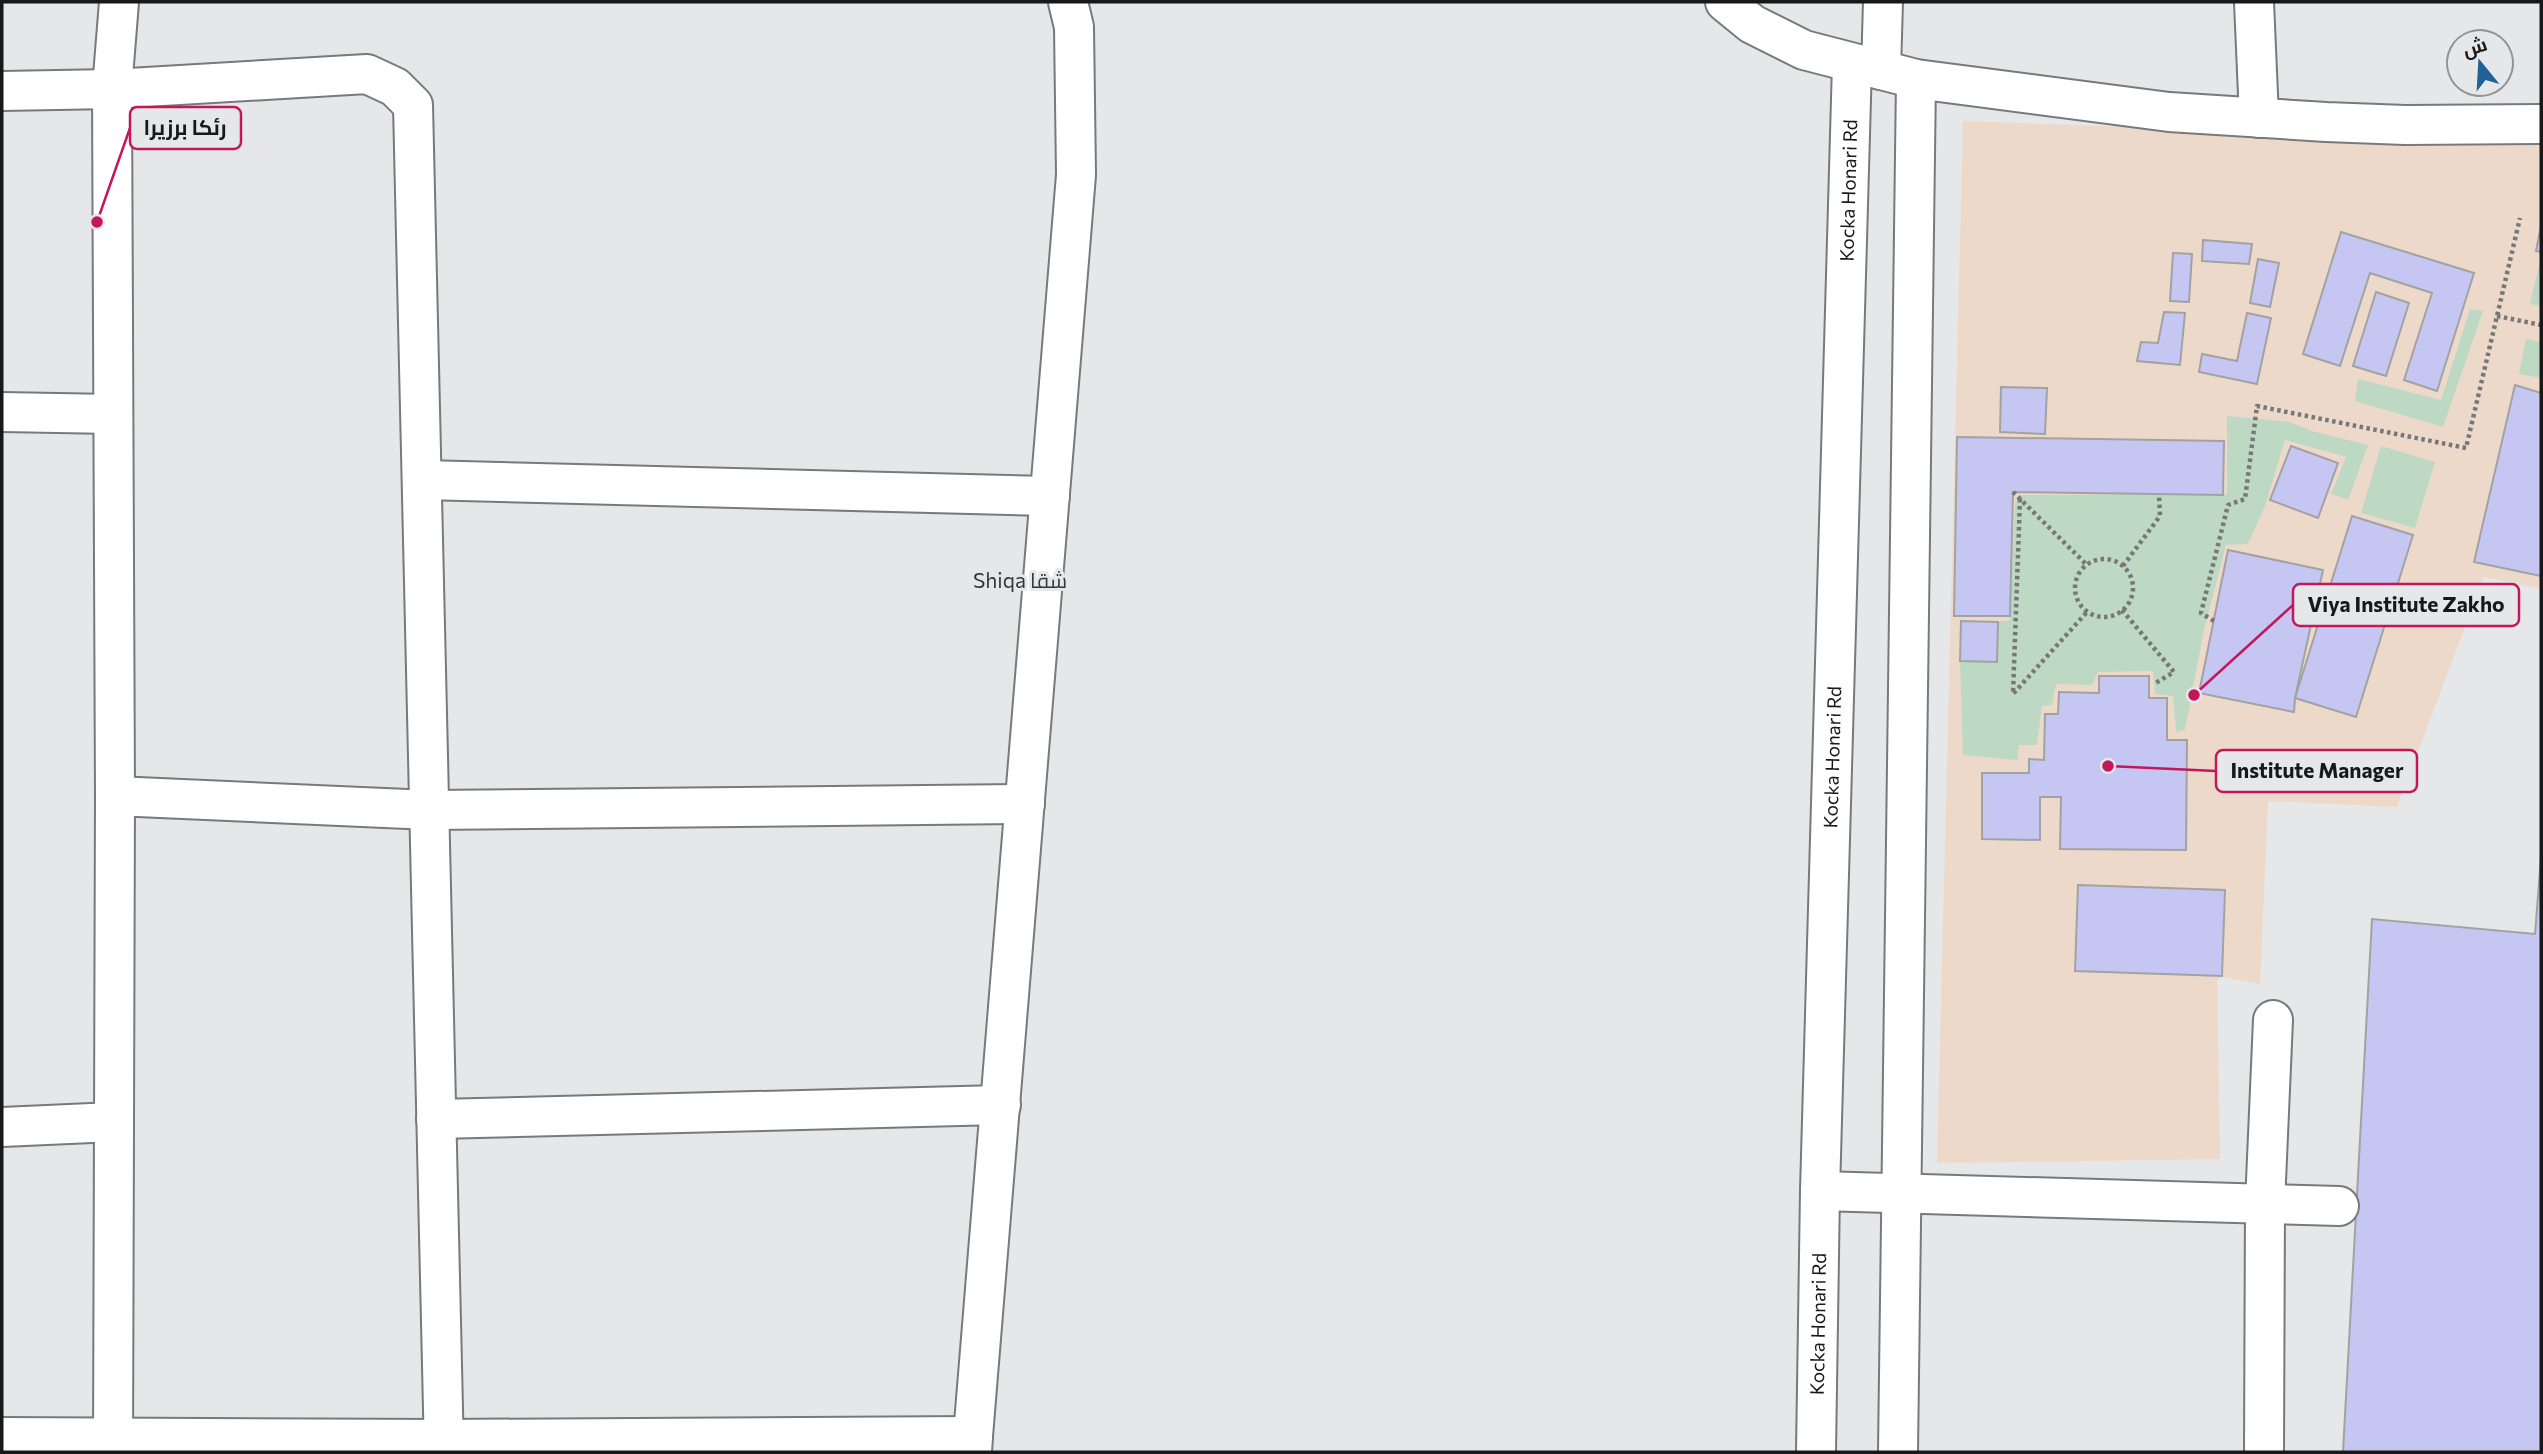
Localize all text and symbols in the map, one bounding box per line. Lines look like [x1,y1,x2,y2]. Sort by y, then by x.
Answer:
north arrow [2445,28,2515,98]
text: ش [2459,32,2490,62]
callout: رئكا برزيرا [130,107,241,149]
text: رئكا برزيرا [143,114,227,140]
street label: Kocka Honari Rd [1834,119,1861,262]
district label: Shiqa شقا [973,567,1067,592]
callout: Viya Institute Zakho [2293,584,2519,626]
text: Viya Institute Zakho [2307,591,2505,616]
street label: Kocka Honari Rd [1818,686,1845,829]
callout: Institute Manager [2216,750,2417,792]
text: Institute Manager [2230,757,2404,782]
street label: Kocka Honari Rd [1805,1253,1830,1395]

